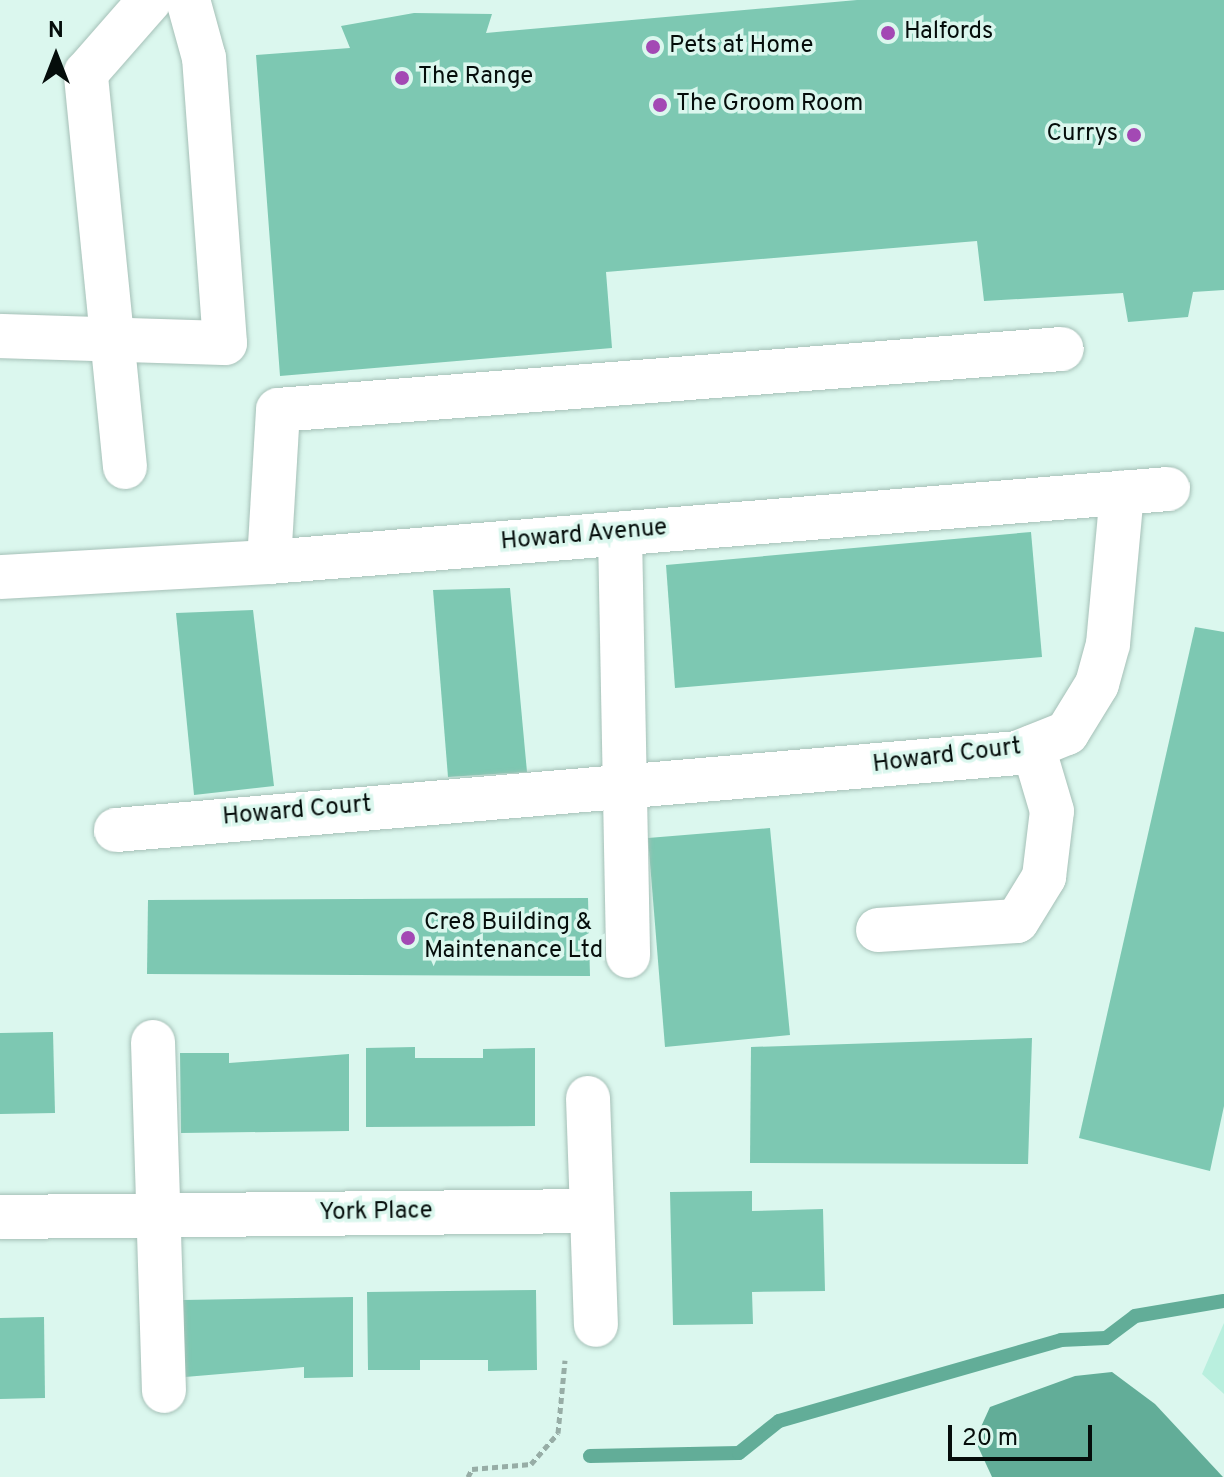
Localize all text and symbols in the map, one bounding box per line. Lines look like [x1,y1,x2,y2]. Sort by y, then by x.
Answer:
north arrow [16,16,96,96]
text: N [48,18,64,45]
place label: Halfords [904,19,993,47]
marker: Halfords [879,24,897,42]
place label: Pets at Home [669,33,813,61]
marker: Pets at Home [644,38,662,56]
place label: The Range [418,64,533,92]
marker: The Range [393,69,411,87]
place label: The Groom Room [676,91,863,119]
marker: The Groom Room [651,96,669,114]
place label: Currys [1047,121,1118,149]
marker: Currys [1125,126,1143,144]
street label: Howard Avenue [499,514,669,558]
street label: Howard Court [871,734,1023,780]
street label: Howard Court [221,791,373,833]
place label: Cre8 Building & Maintenance Ltd [424,910,603,966]
marker: Cre8 Building & Maintenance Ltd [399,929,417,947]
street label: York Place [319,1198,433,1228]
scale bar [952,1409,1096,1459]
text: 20 m [962,1424,1018,1454]

